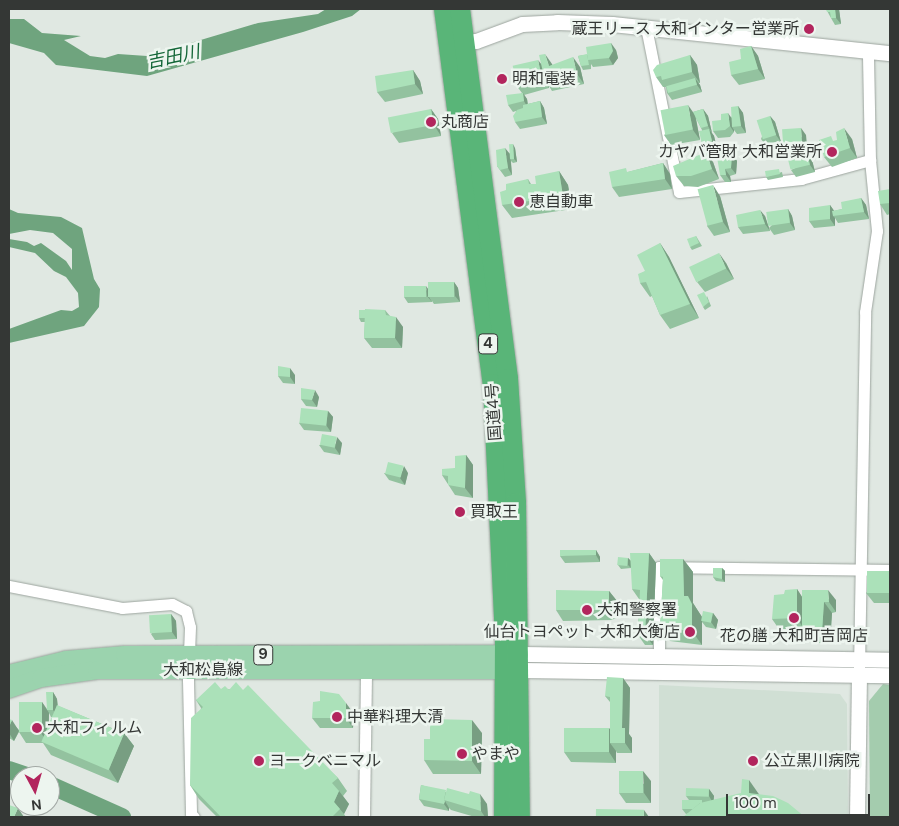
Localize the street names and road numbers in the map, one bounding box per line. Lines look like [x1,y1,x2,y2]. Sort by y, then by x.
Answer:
road number: 4 [478,332,498,356]
street label: 国道4号 [482,383,506,441]
road number: 9 [253,642,273,668]
street label: 大和松島線 [163,660,243,680]

